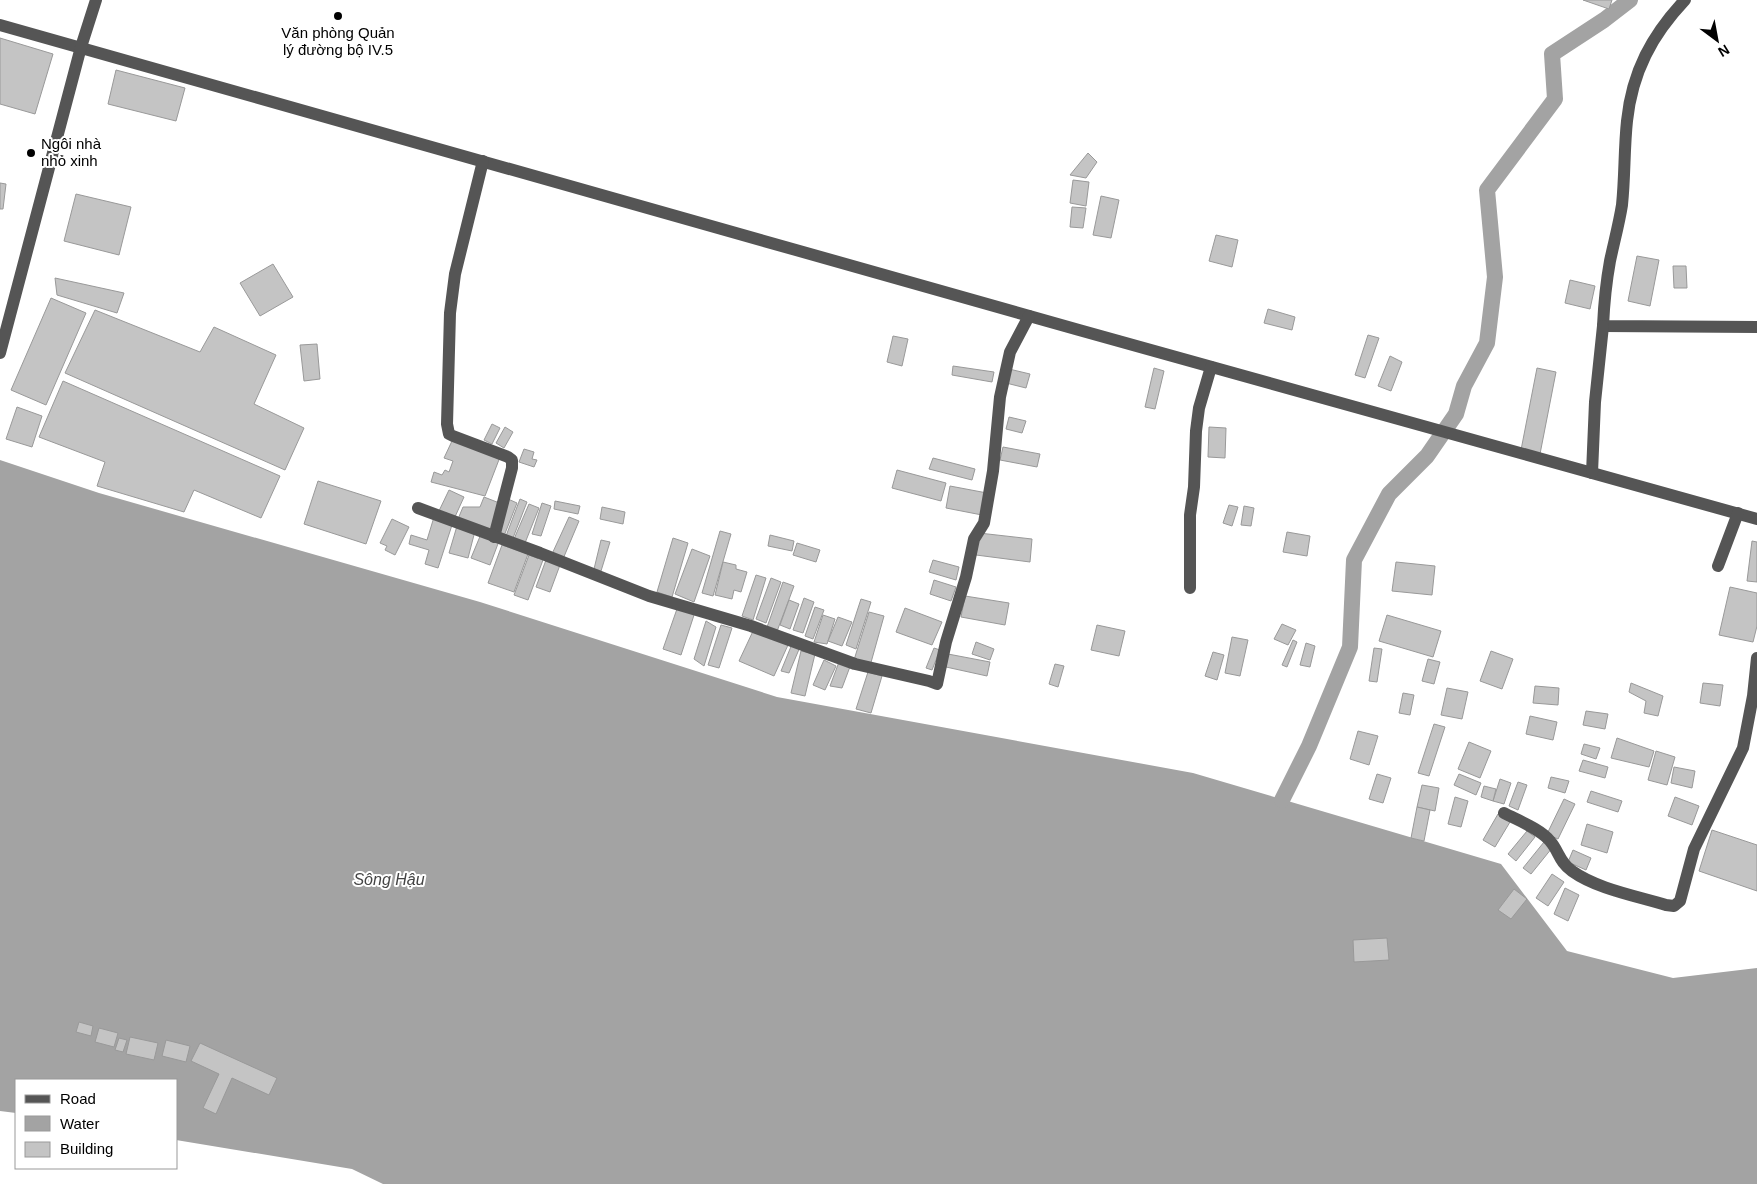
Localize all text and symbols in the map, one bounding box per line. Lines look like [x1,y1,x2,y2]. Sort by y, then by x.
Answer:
marker: Văn phòng Quản lý đường bộ IV.5 [332,10,344,22]
north arrow [1692,15,1742,65]
place label: Văn phòng Quản lý đường bộ IV.5 [281,24,395,58]
text: N [1715,42,1732,60]
place label: Ngôi nhà nhỏ xinh [41,135,102,169]
marker: Ngôi nhà nhỏ xinh [25,147,37,159]
water label: Sông Hậu [353,871,425,888]
legend [15,1079,178,1169]
text: Road [60,1090,96,1107]
text: Water [60,1115,99,1132]
text: Building [60,1140,113,1157]

